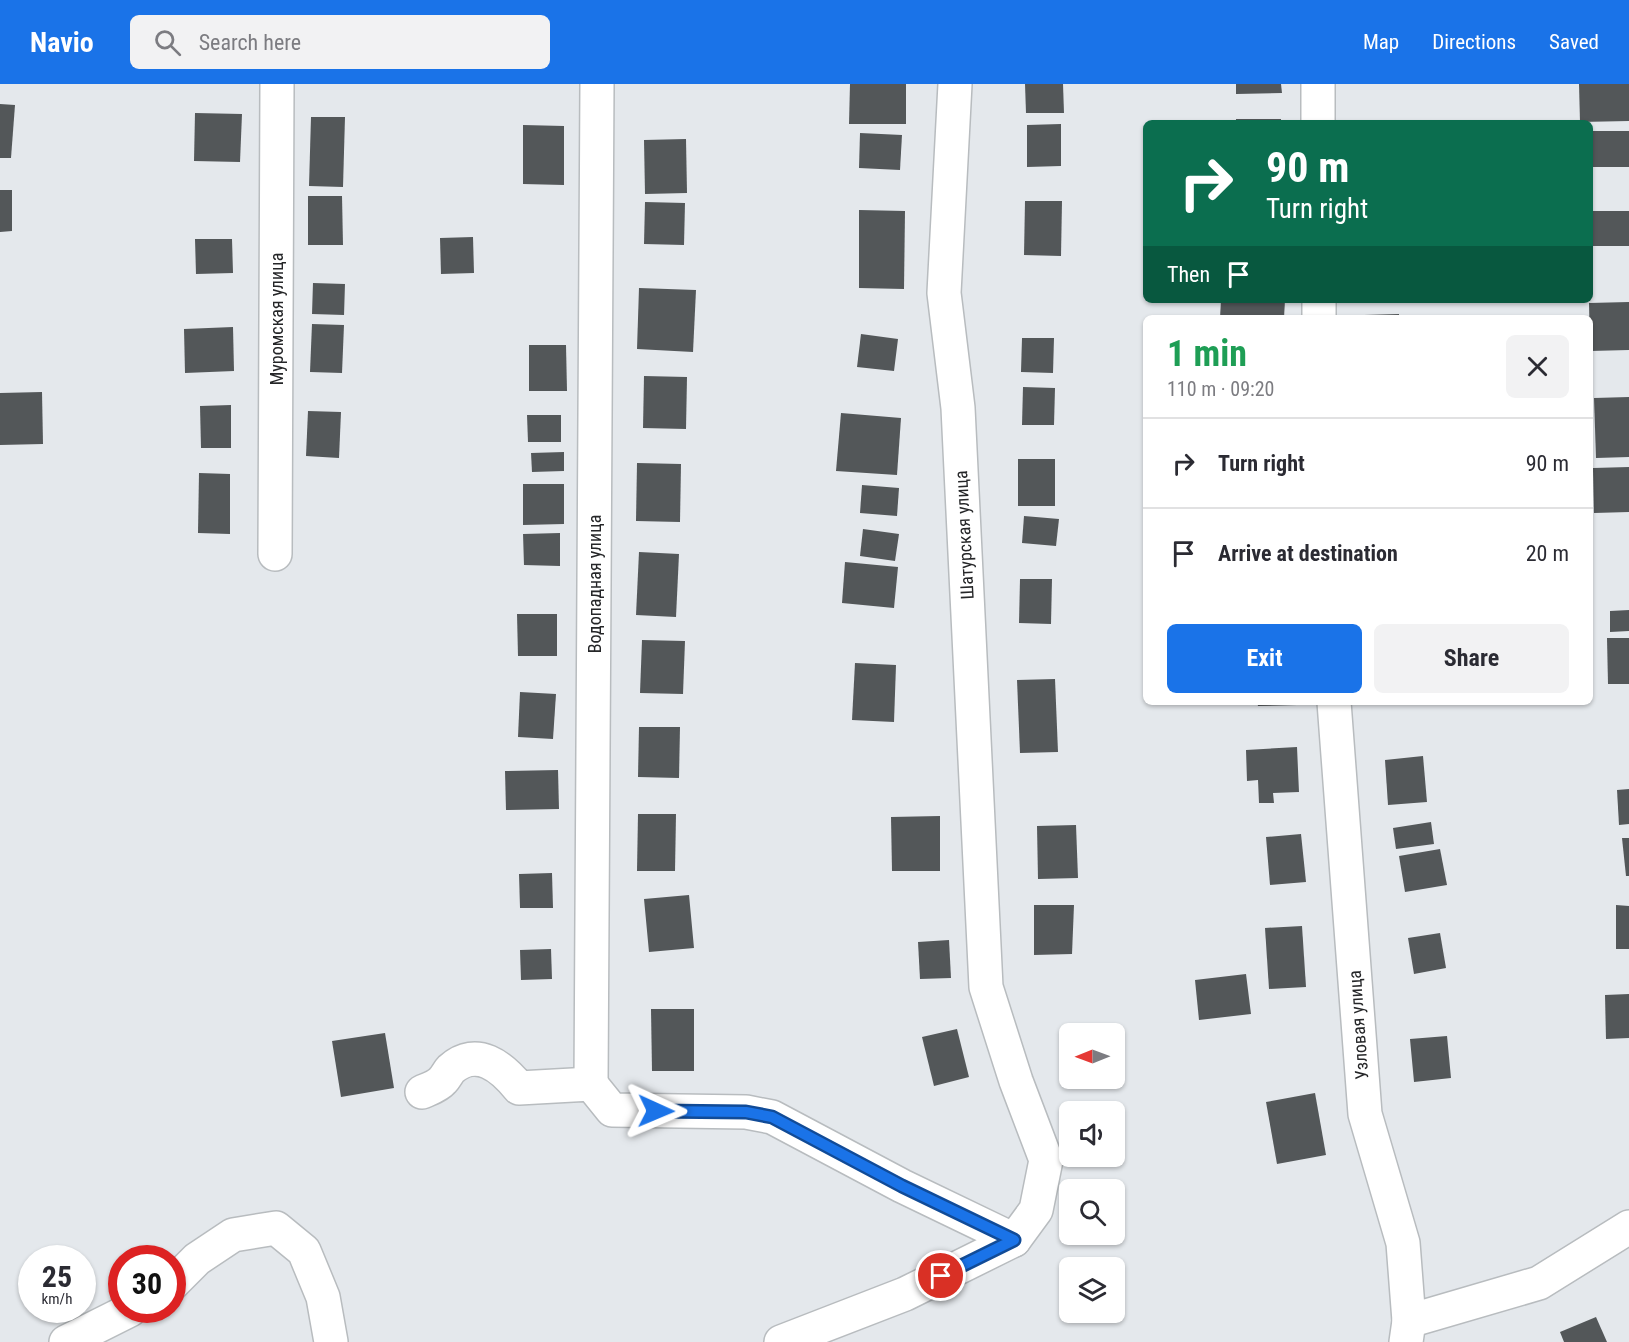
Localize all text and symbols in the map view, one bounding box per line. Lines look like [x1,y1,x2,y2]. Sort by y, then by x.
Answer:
search box [130,15,550,69]
text: Navio [30,26,94,59]
icon: search [151,26,184,59]
text: Search here [199,30,301,55]
text: Map [1363,30,1399,54]
text: Directions [1432,30,1516,54]
text: Saved [1549,30,1599,54]
text: 90 m [1266,143,1349,192]
icon: right [1167,144,1245,222]
text: Turn right [1266,193,1368,225]
street label: Муромская улица [266,253,287,385]
icon: arrive [1222,258,1255,291]
text: Then [1167,262,1210,287]
text: 1 min [1167,333,1247,375]
button: close [1506,335,1569,398]
text: 110 m · 09:20 [1167,377,1274,401]
icon: right [1167,447,1200,480]
text: Turn right [1218,451,1305,476]
text: 90 m [1526,451,1569,476]
street label: Шатурская улица [950,470,978,600]
street label: Водопадная улица [584,515,605,653]
icon: arrive [1167,537,1200,570]
text: Arrive at destination [1218,541,1398,566]
text: 20 m [1526,541,1569,566]
button: Exit [1167,624,1362,693]
button: Share [1374,624,1569,693]
street label: Узловая улица [1344,969,1372,1081]
north arrow [1059,1023,1125,1089]
map controls [1059,1023,1125,1323]
position arrow [624,1079,688,1143]
button: sound [1059,1101,1125,1167]
button: search [1059,1179,1125,1245]
speed limit sign: 30 [108,1245,186,1323]
pin [915,1250,966,1301]
button: layers [1059,1257,1125,1323]
text: 25 [42,1259,72,1294]
icon: arrive [924,1259,957,1292]
text: km/h [42,1290,72,1308]

